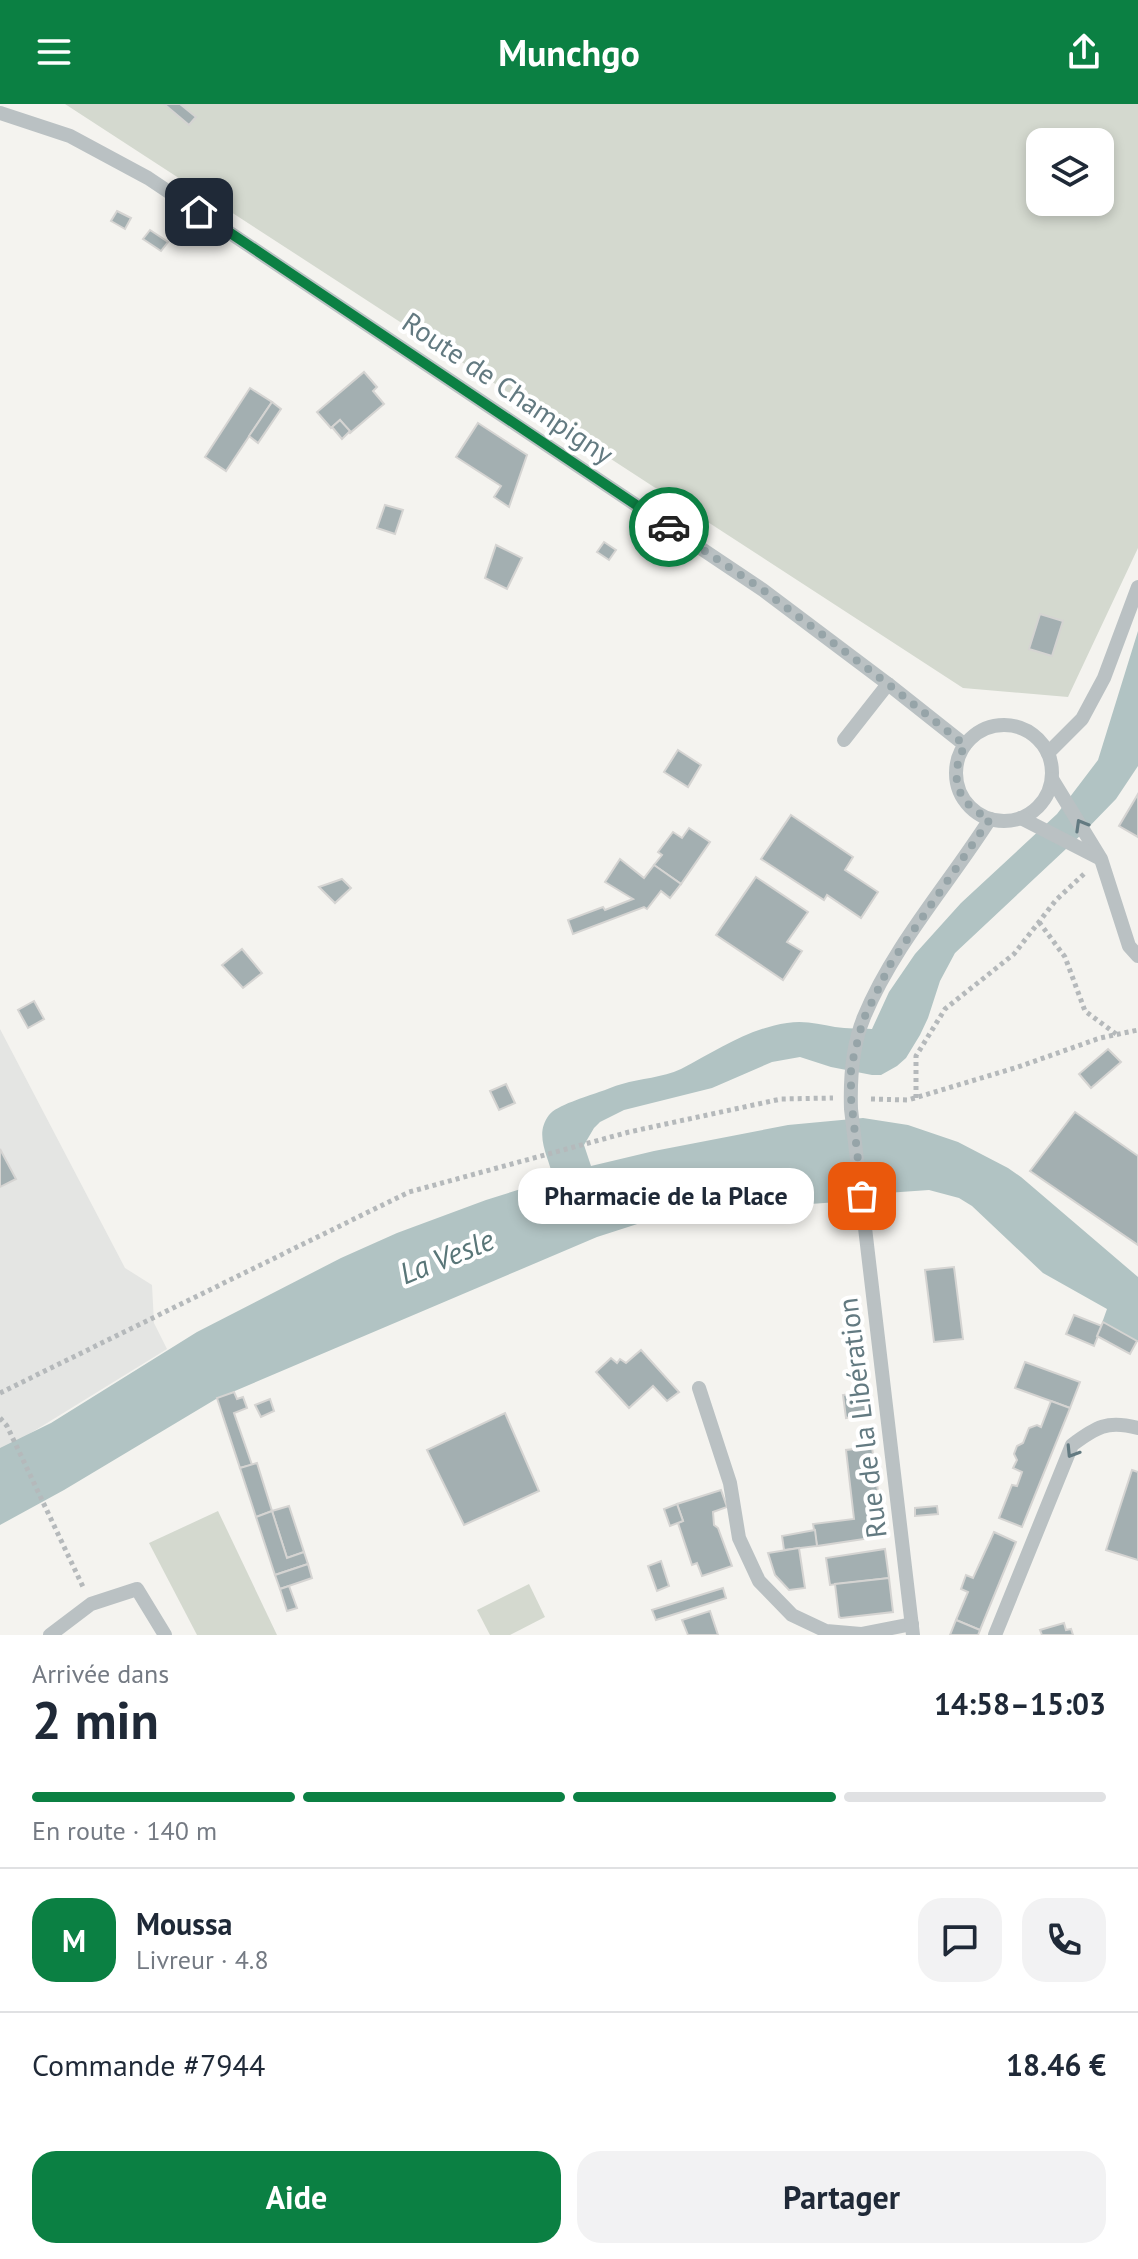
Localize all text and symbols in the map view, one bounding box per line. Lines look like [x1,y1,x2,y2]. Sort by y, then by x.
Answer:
text: Munchgo [498,29,640,76]
icon: menu [32,30,76,74]
icon: share [1062,30,1106,74]
map controls [1026,128,1114,216]
button: layers [1026,128,1114,216]
pin [165,178,233,246]
icon: home [177,190,221,234]
street label: Route de Champigny [396,303,621,472]
courier [629,487,709,567]
icon: car [647,505,691,549]
one-way arrow [1075,819,1091,834]
pin [828,1162,896,1230]
callout: Pharmacie de la Place [518,1168,814,1224]
icon: bag [840,1174,884,1218]
text: Pharmacie de la Place [544,1179,788,1212]
water label: La Vesle [393,1219,499,1292]
street label: Rue de la Libération [828,1296,895,1540]
one-way arrow [1067,1443,1082,1457]
text: Arrivée dans [32,1657,169,1690]
text: 14:58–15:03 [934,1684,1106,1723]
text: 2 min [32,1686,159,1753]
text: En route · 140 m [32,1814,217,1847]
button: chat [918,1898,1002,1982]
button: phone [1022,1898,1106,1982]
text: Moussa [136,1904,232,1943]
text: M [62,1921,86,1960]
text: Livreur · 4.8 [136,1943,269,1976]
text: Commande #7944 [32,2045,265,2084]
text: 18.46 € [1006,2045,1106,2084]
button: Aide [32,2151,561,2243]
button: Partager [577,2151,1106,2243]

